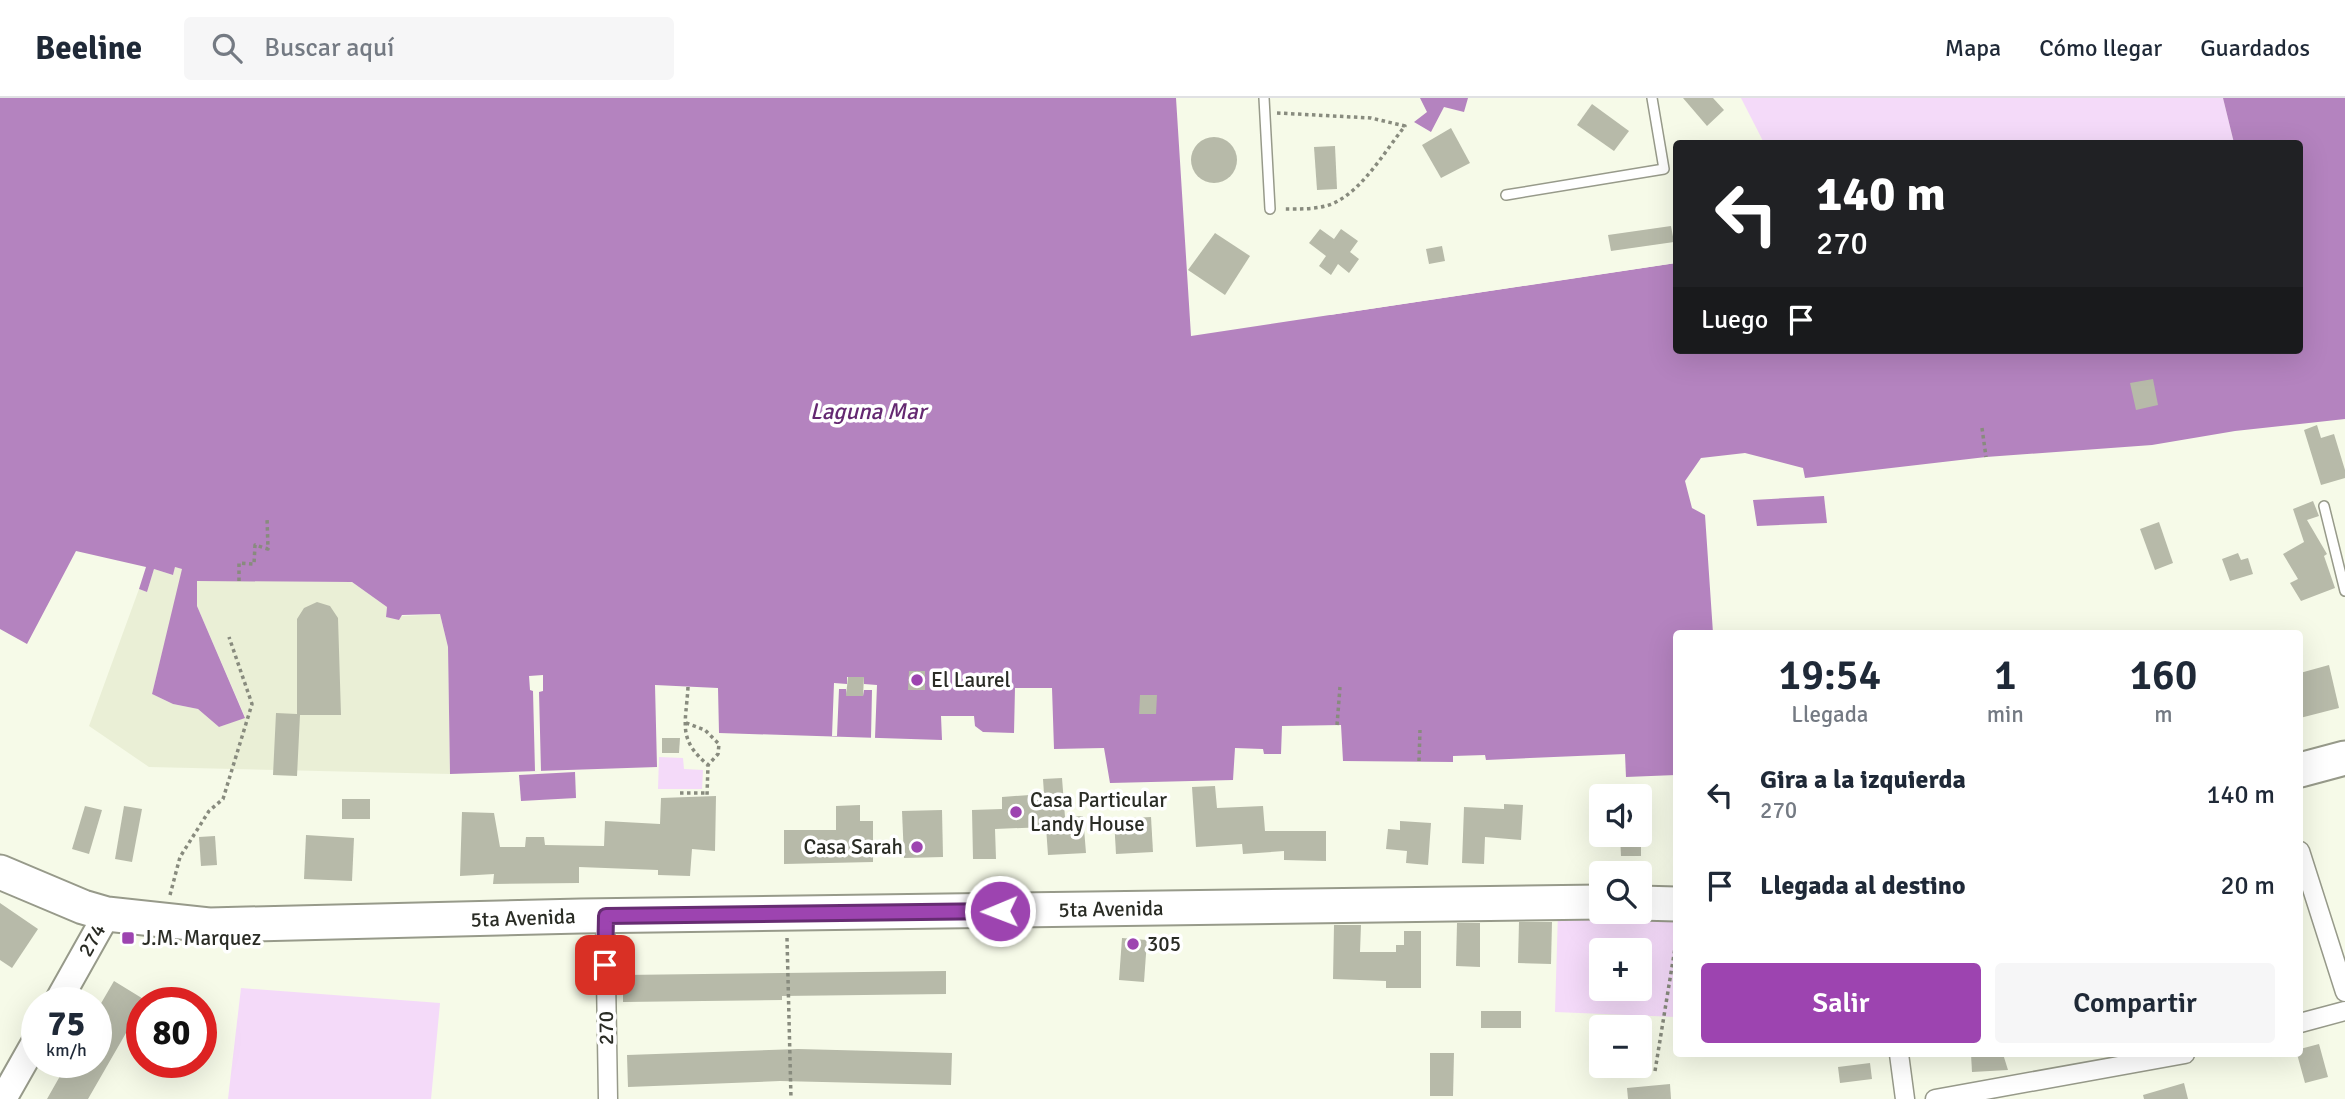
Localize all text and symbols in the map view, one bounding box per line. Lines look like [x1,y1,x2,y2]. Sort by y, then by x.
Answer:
search box [184,17,674,80]
text: Beeline [35,28,142,69]
icon: search [208,29,246,67]
text: Buscar aquí [264,32,394,64]
text: Mapa [1945,33,2001,63]
text: Cómo llegar [2039,33,2162,63]
text: Guardados [2200,33,2310,63]
text: 140 m [1816,164,1946,224]
icon: left [1701,168,1792,259]
text: 270 [1816,224,1868,263]
icon: arrive [1782,301,1820,339]
text: Luego [1701,304,1768,336]
water label: Laguna Mar [810,397,930,426]
text: 19:54 [1779,650,1881,701]
text: 1 [1994,650,2017,701]
text: 160 [2129,650,2197,701]
place label: El Laurel [931,667,1011,693]
marker: El Laurel [909,672,925,688]
text: Llegada [1791,700,1869,729]
text: min [1987,700,2024,729]
text: m [2154,700,2173,729]
text: Gira a la izquierda [1760,764,1966,796]
icon: left [1701,776,1739,814]
text: 140 m [2206,779,2275,811]
map controls [1589,784,1652,1078]
button: sound [1589,784,1652,847]
place label: Casa Particular Landy House [1030,787,1167,837]
text: 270 [1760,796,1797,825]
marker: Casa Particular Landy House [1008,804,1024,820]
place label: Casa Sarah [803,834,903,860]
marker: Casa Sarah [909,839,925,855]
button: search [1589,861,1652,924]
icon: arrive [1701,867,1739,905]
text: Llegada al destino [1760,870,1966,902]
text: 20 m [2220,870,2275,902]
position arrow [963,874,1037,948]
street label: 5ta Avenida [1058,895,1164,923]
street label: 5ta Avenida [470,903,576,933]
street label: 274 [72,919,112,961]
place label: J.M. Marquez [142,925,261,951]
marker: J.M. Marquez [120,930,136,946]
place label: 305 [1147,931,1181,957]
pin [575,935,635,995]
marker: 305 [1125,936,1141,952]
button: + [1589,938,1652,1001]
icon: arrive [586,946,624,984]
button: Salir [1701,963,1981,1043]
button: Compartir [1995,963,2275,1043]
speed limit sign: 80 [126,987,217,1078]
text: 75 [48,1002,85,1045]
street label: 270 [593,1011,619,1045]
button: − [1589,1015,1652,1078]
text: km/h [46,1039,87,1061]

